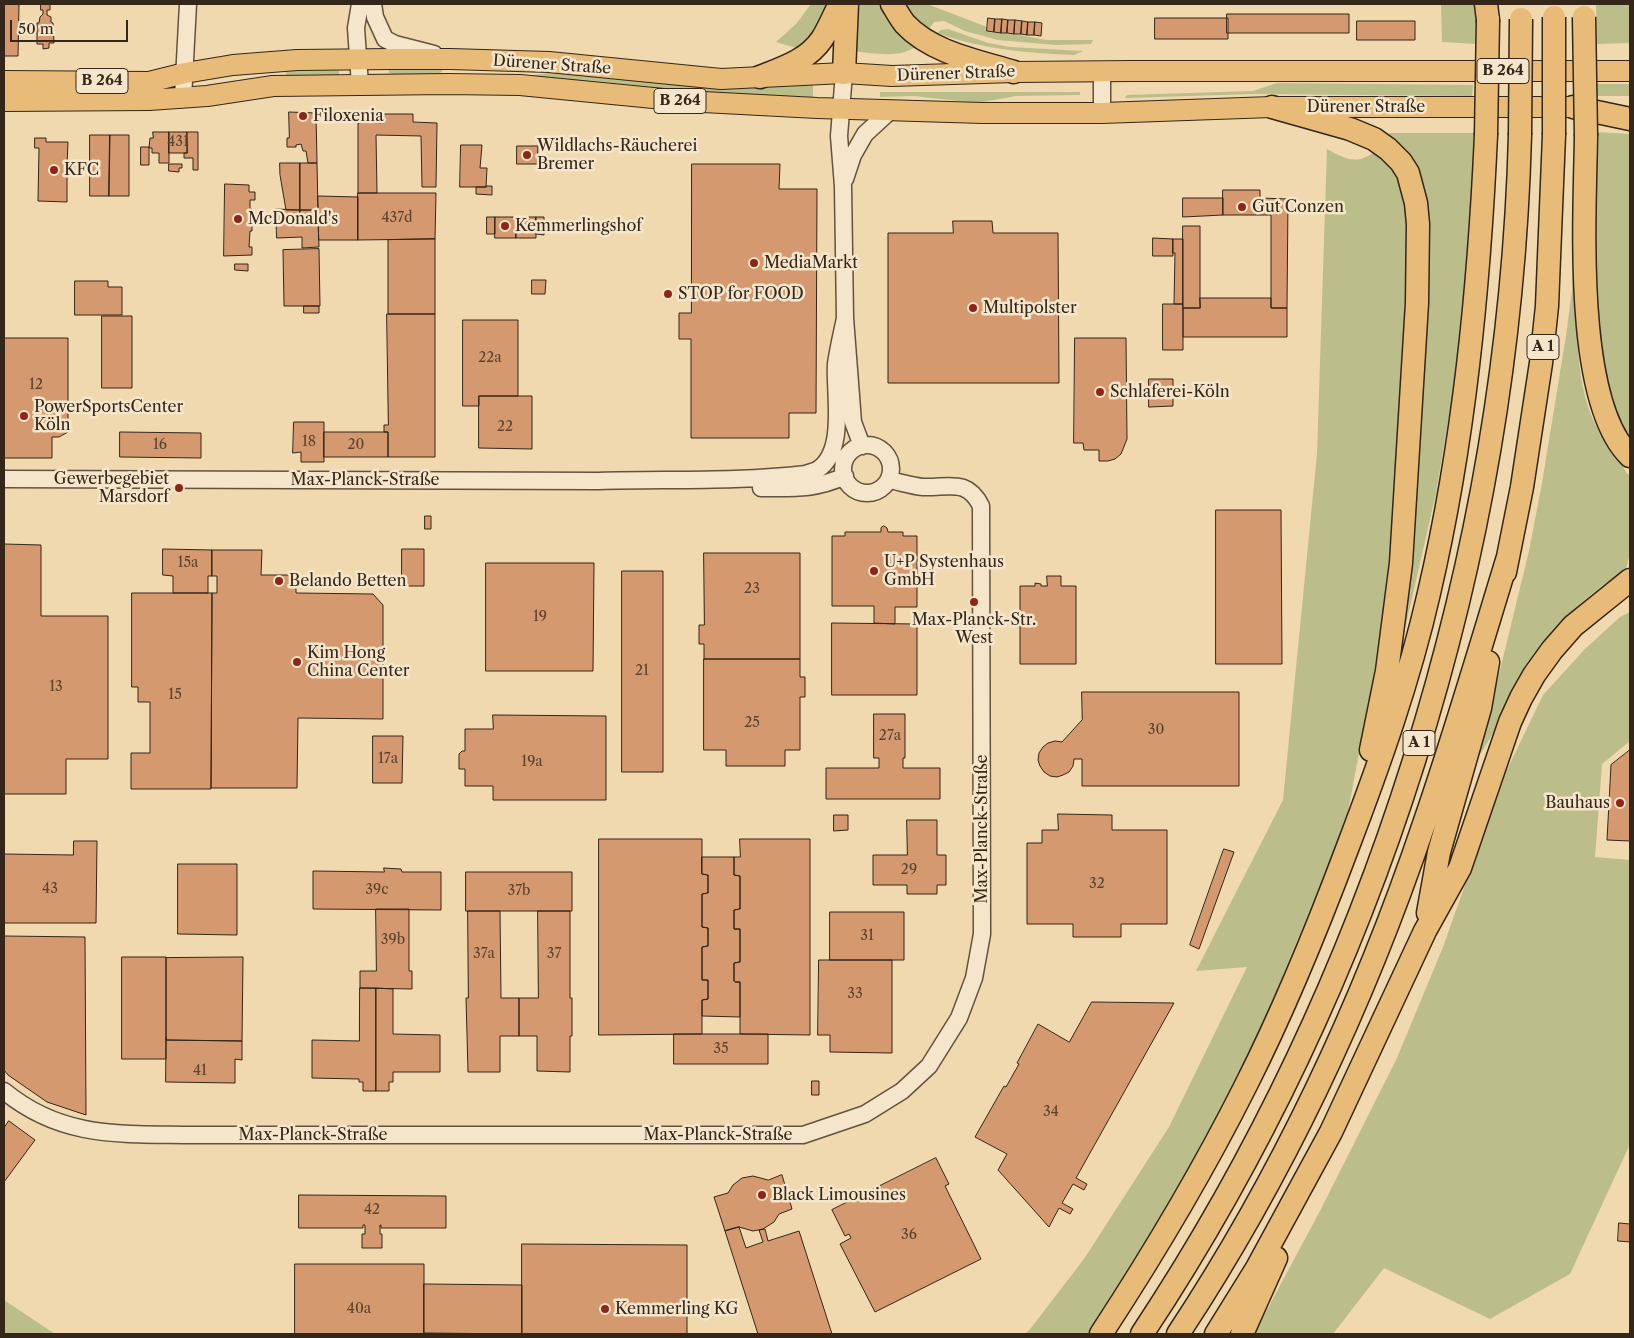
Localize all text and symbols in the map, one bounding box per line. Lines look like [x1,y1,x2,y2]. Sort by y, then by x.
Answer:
scale bar [12,10,130,42]
text: 50 m [18,19,54,38]
street label: Dürener Straße [492,51,612,79]
road number: B 264 [1477,58,1529,84]
street label: Dürener Straße [896,62,1016,86]
road number: B 264 [76,68,128,94]
road number: B 264 [654,88,706,114]
street label: Dürener Straße [1307,97,1425,117]
place label: Filoxenia [313,106,384,126]
marker: Filoxenia [297,110,309,122]
house number: 431 [167,134,189,150]
place label: Wildlachs-Räucherei Bremer [537,136,697,174]
marker: Wildlachs-Räucherei Bremer [521,149,533,161]
place label: KFC [64,160,99,180]
marker: KFC [48,164,60,176]
place label: Gut Conzen [1252,197,1344,217]
marker: Gut Conzen [1236,201,1248,213]
place label: McDonald's [248,209,338,229]
house number: 437d [381,210,413,226]
marker: McDonald's [232,213,244,225]
place label: Kemmerlingshof [515,216,642,236]
marker: Kemmerlingshof [499,220,511,232]
place label: MediaMarkt [764,253,858,273]
marker: MediaMarkt [748,257,760,269]
place label: STOP for FOOD [678,284,804,304]
marker: STOP for FOOD [662,288,674,300]
place label: Multipolster [983,298,1077,318]
marker: Multipolster [967,302,979,314]
road number: A 1 [1527,334,1559,360]
house number: 22a [478,350,502,366]
house number: 12 [29,377,43,393]
place label: Schlaferei-Köln [1110,382,1230,402]
marker: Schlaferei-Köln [1094,386,1106,398]
place label: PowerSportsCenter Köln [34,397,183,435]
marker: PowerSportsCenter Köln [18,410,30,422]
house number: 22 [497,419,513,435]
house number: 18 [302,434,316,450]
house number: 16 [153,437,167,453]
house number: 20 [348,437,364,453]
place label: Gewerbegebiet Marsdorf [54,469,169,507]
street label: Max-Planck-Straße [290,470,440,490]
marker: Gewerbegebiet Marsdorf [173,482,185,494]
place label: U+P Systenhaus GmbH [884,552,1004,590]
house number: 15a [178,555,198,571]
marker: U+P Systenhaus GmbH [868,565,880,577]
place label: Belando Betten [289,571,407,591]
marker: Belando Betten [273,575,285,587]
house number: 23 [744,581,760,597]
marker: Max-Planck-Str. West [968,596,980,608]
house number: 19 [533,609,547,625]
place label: Max-Planck-Str. West [912,610,1036,648]
place label: Kim Hong China Center [307,643,410,681]
marker: Kim Hong China Center [291,656,303,668]
house number: 21 [635,663,649,679]
house number: 13 [49,679,63,695]
house number: 15 [168,687,182,703]
house number: 25 [744,715,760,731]
house number: 30 [1148,722,1164,738]
house number: 27a [879,728,901,744]
road number: A 1 [1403,730,1435,756]
house number: 17a [378,751,398,767]
house number: 19a [521,754,543,770]
street label: Max-Planck-Straße [972,754,992,904]
place label: Bauhaus [1545,793,1610,813]
marker: Bauhaus [1614,797,1626,809]
house number: 29 [901,862,917,878]
house number: 32 [1089,876,1105,892]
house number: 43 [42,881,58,897]
house number: 39c [365,882,389,898]
house number: 37b [507,883,531,899]
house number: 31 [860,928,874,944]
house number: 39b [381,932,405,948]
house number: 37a [473,946,495,962]
house number: 37 [547,946,561,962]
house number: 33 [847,986,863,1002]
house number: 35 [713,1041,729,1057]
house number: 41 [193,1063,207,1079]
house number: 34 [1043,1104,1059,1120]
street label: Max-Planck-Straße [238,1125,388,1145]
street label: Max-Planck-Straße [643,1125,793,1145]
place label: Black Limousines [772,1185,906,1205]
marker: Black Limousines [756,1189,768,1201]
house number: 42 [364,1202,380,1218]
house number: 36 [901,1227,917,1243]
place label: Kemmerling KG [615,1299,738,1319]
house number: 40a [347,1301,371,1317]
marker: Kemmerling KG [599,1303,611,1315]

